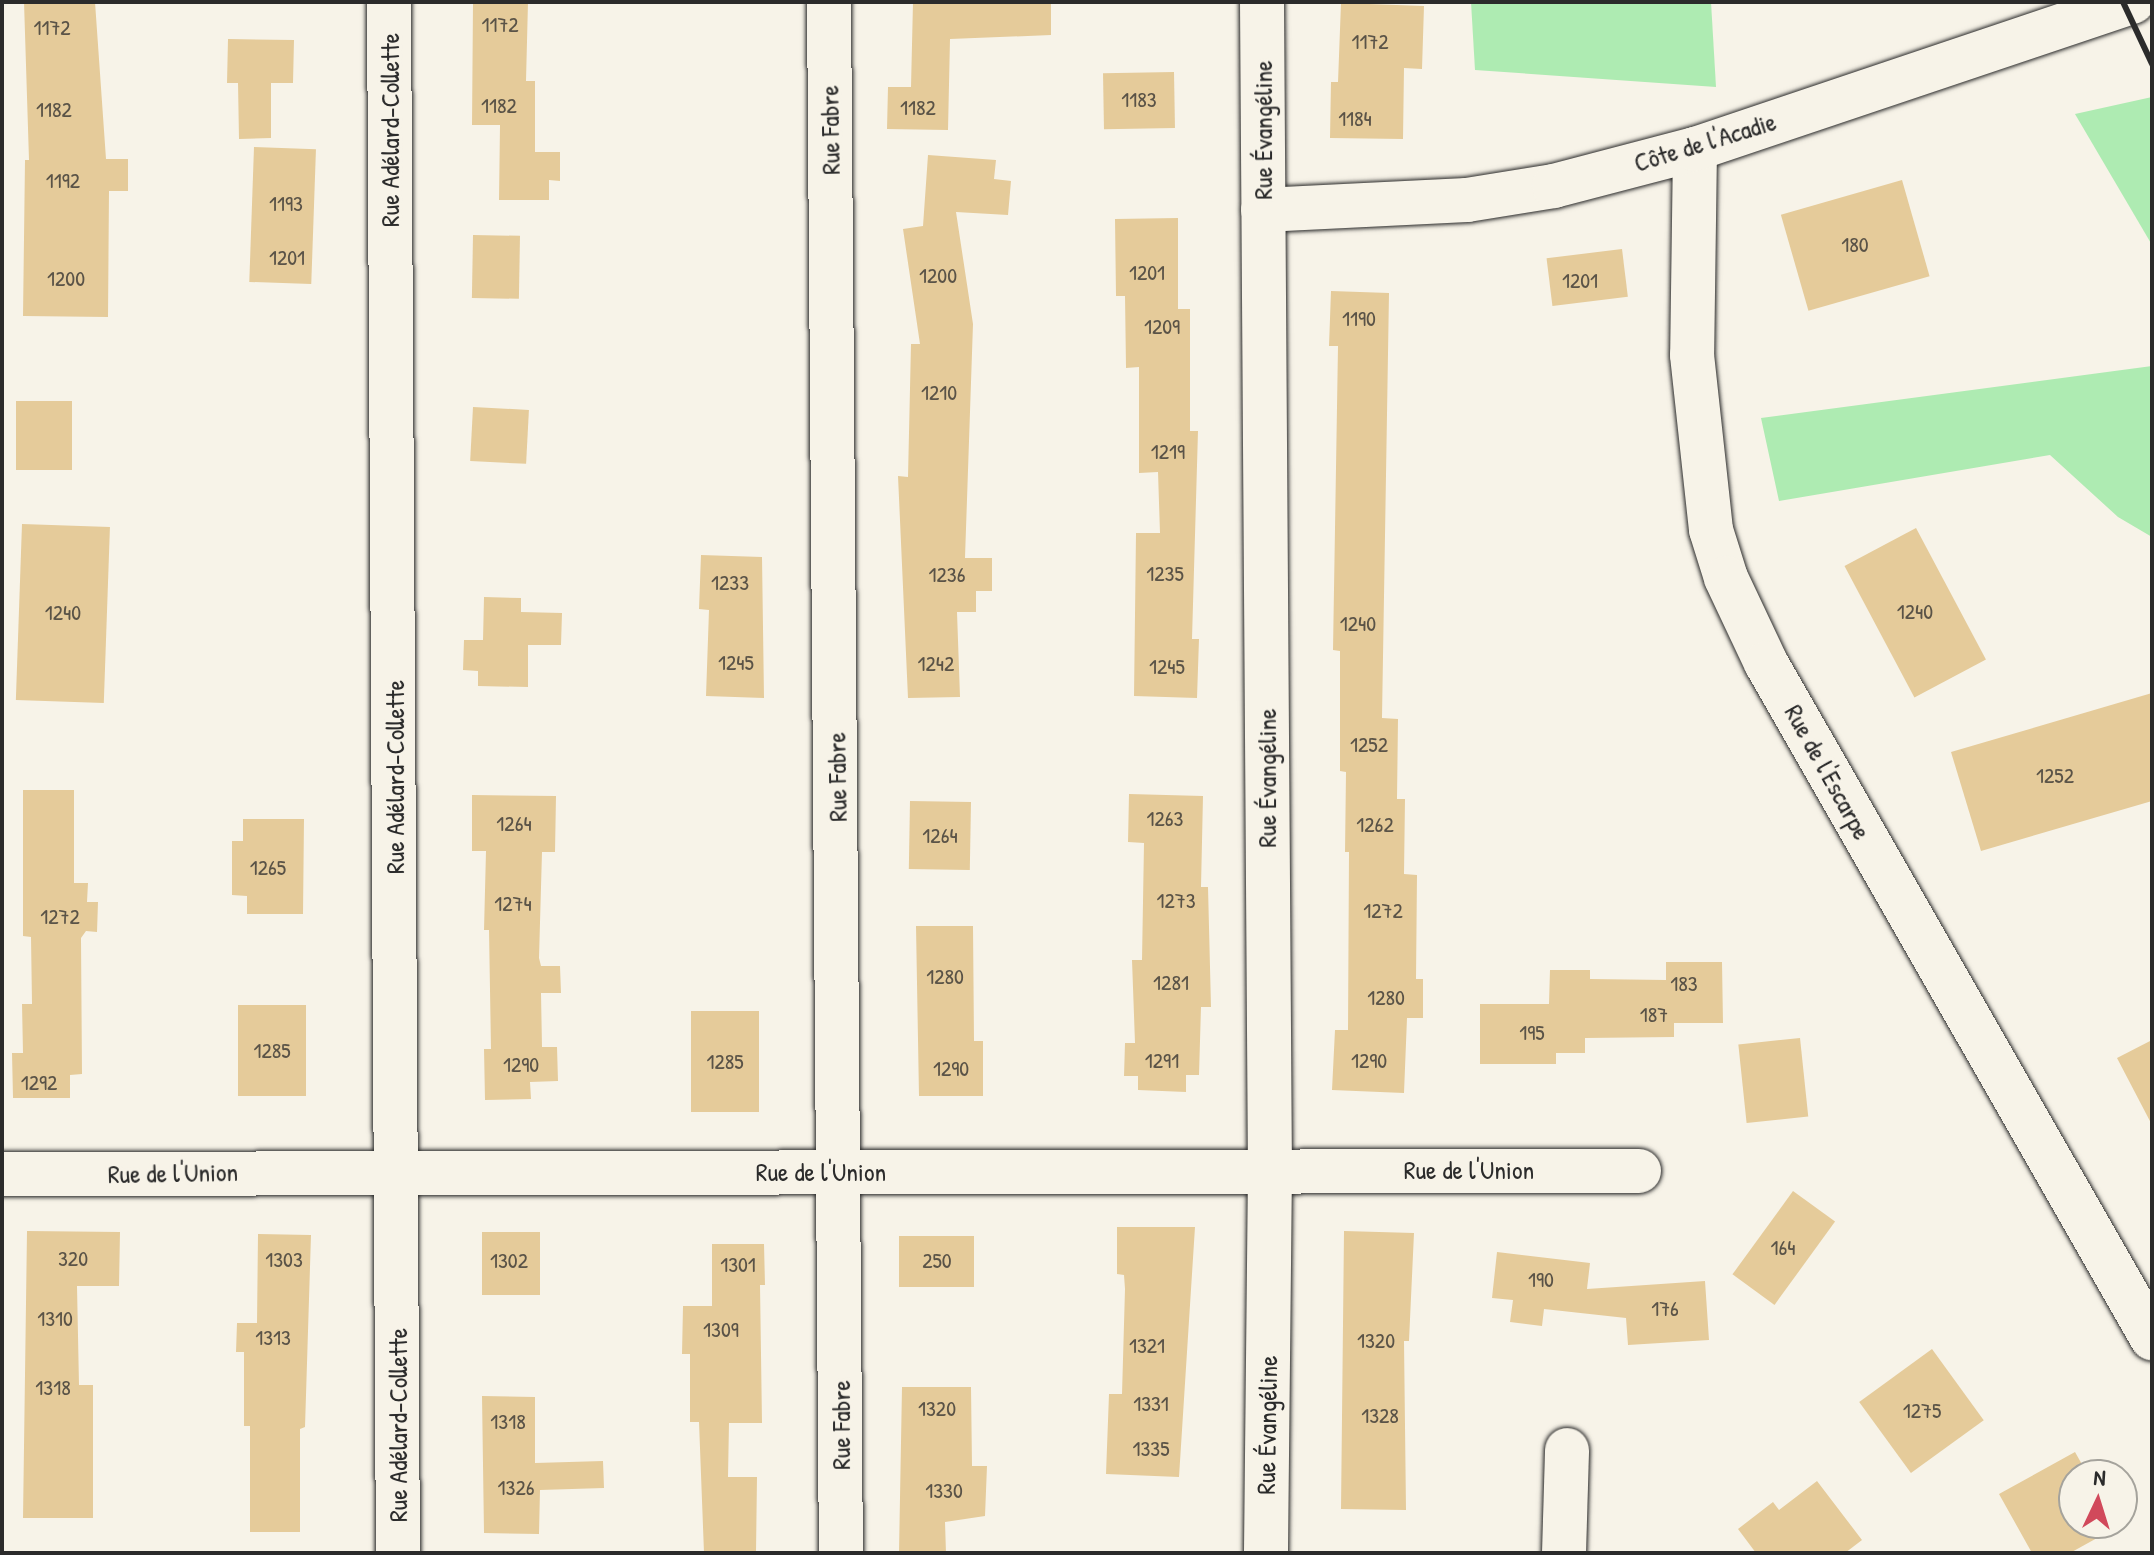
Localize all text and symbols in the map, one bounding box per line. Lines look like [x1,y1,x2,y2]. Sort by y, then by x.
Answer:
house number: 1172 [481,12,519,38]
house number: 1172 [33,15,71,41]
house number: 1172 [1351,29,1389,55]
street label: Rue Adélard-Collette [374,33,406,227]
street label: Rue Évangéline [1247,60,1279,200]
street label: Rue Fabre [814,85,846,175]
house number: 1183 [1121,87,1157,113]
house number: 1182 [481,93,517,119]
house number: 1182 [900,95,936,121]
house number: 1182 [36,97,72,123]
house number: 1184 [1338,106,1372,132]
street label: Côte de l'Acadie [1630,106,1780,178]
house number: 1192 [46,168,80,194]
house number: 1193 [269,191,303,217]
house number: 180 [1841,232,1869,258]
house number: 1201 [269,245,305,271]
house number: 1201 [1129,260,1165,286]
house number: 1200 [919,263,957,289]
house number: 1200 [47,266,85,292]
house number: 1201 [1562,268,1598,294]
house number: 1190 [1342,306,1376,332]
house number: 1209 [1144,314,1180,340]
house number: 1210 [921,380,957,406]
house number: 1219 [1151,439,1185,465]
house number: 1235 [1146,561,1184,587]
house number: 1236 [929,562,965,588]
house number: 1233 [711,570,749,596]
house number: 1240 [1897,599,1933,625]
house number: 1240 [45,600,81,626]
house number: 1240 [1340,611,1376,637]
house number: 1245 [718,650,754,676]
house number: 1242 [918,651,954,677]
house number: 1245 [1149,654,1185,680]
street label: Rue Adélard-Collette [379,680,411,874]
street label: Rue de l'Escarpe [1778,699,1878,845]
street label: Rue Évangéline [1251,708,1283,848]
street label: Rue Fabre [821,732,853,822]
house number: 1252 [1350,732,1388,758]
house number: 1252 [2036,763,2074,789]
house number: 1263 [1147,806,1183,832]
house number: 1264 [496,811,532,837]
house number: 1262 [1356,812,1394,838]
house number: 1264 [922,823,958,849]
house number: 1265 [250,855,286,881]
house number: 1273 [1156,888,1196,914]
house number: 1274 [494,891,532,917]
house number: 1272 [1363,898,1403,924]
house number: 1272 [40,904,80,930]
house number: 1280 [926,964,964,990]
house number: 1281 [1153,970,1189,996]
house number: 183 [1670,971,1698,997]
house number: 1280 [1367,985,1405,1011]
house number: 187 [1640,1002,1668,1028]
house number: 195 [1519,1020,1545,1046]
house number: 1285 [253,1038,291,1064]
house number: 1291 [1145,1048,1179,1074]
house number: 1290 [1351,1048,1387,1074]
house number: 1285 [706,1049,744,1075]
house number: 1290 [503,1052,539,1078]
house number: 1290 [933,1056,969,1082]
house number: 1292 [21,1070,57,1096]
street label: Rue de l'Union [1404,1154,1534,1186]
street label: Rue de l'Union [108,1156,238,1190]
street label: Rue de l'Union [756,1156,886,1188]
house number: 164 [1770,1235,1796,1261]
house number: 320 [58,1246,88,1272]
house number: 1303 [265,1247,303,1273]
house number: 1302 [490,1248,528,1274]
house number: 250 [922,1248,952,1274]
house number: 1301 [720,1252,756,1278]
house number: 190 [1528,1267,1554,1293]
house number: 176 [1651,1296,1679,1322]
house number: 1310 [37,1306,73,1332]
house number: 1309 [703,1317,739,1343]
house number: 1313 [255,1325,291,1351]
street label: Rue Adélard-Collette [382,1328,414,1522]
house number: 1320 [1357,1328,1395,1354]
house number: 1321 [1129,1333,1165,1359]
street label: Rue Évangéline [1250,1355,1284,1495]
house number: 1318 [35,1375,71,1401]
street label: Rue Fabre [825,1380,857,1470]
house number: 1331 [1133,1391,1169,1417]
house number: 1320 [918,1396,956,1422]
house number: 1275 [1903,1398,1941,1424]
house number: 1328 [1361,1403,1399,1429]
house number: 1318 [490,1409,526,1435]
house number: 1335 [1132,1436,1170,1462]
north arrow [2058,1459,2138,1539]
text: N [2093,1462,2106,1492]
house number: 1326 [498,1475,534,1501]
house number: 1330 [925,1478,963,1504]

